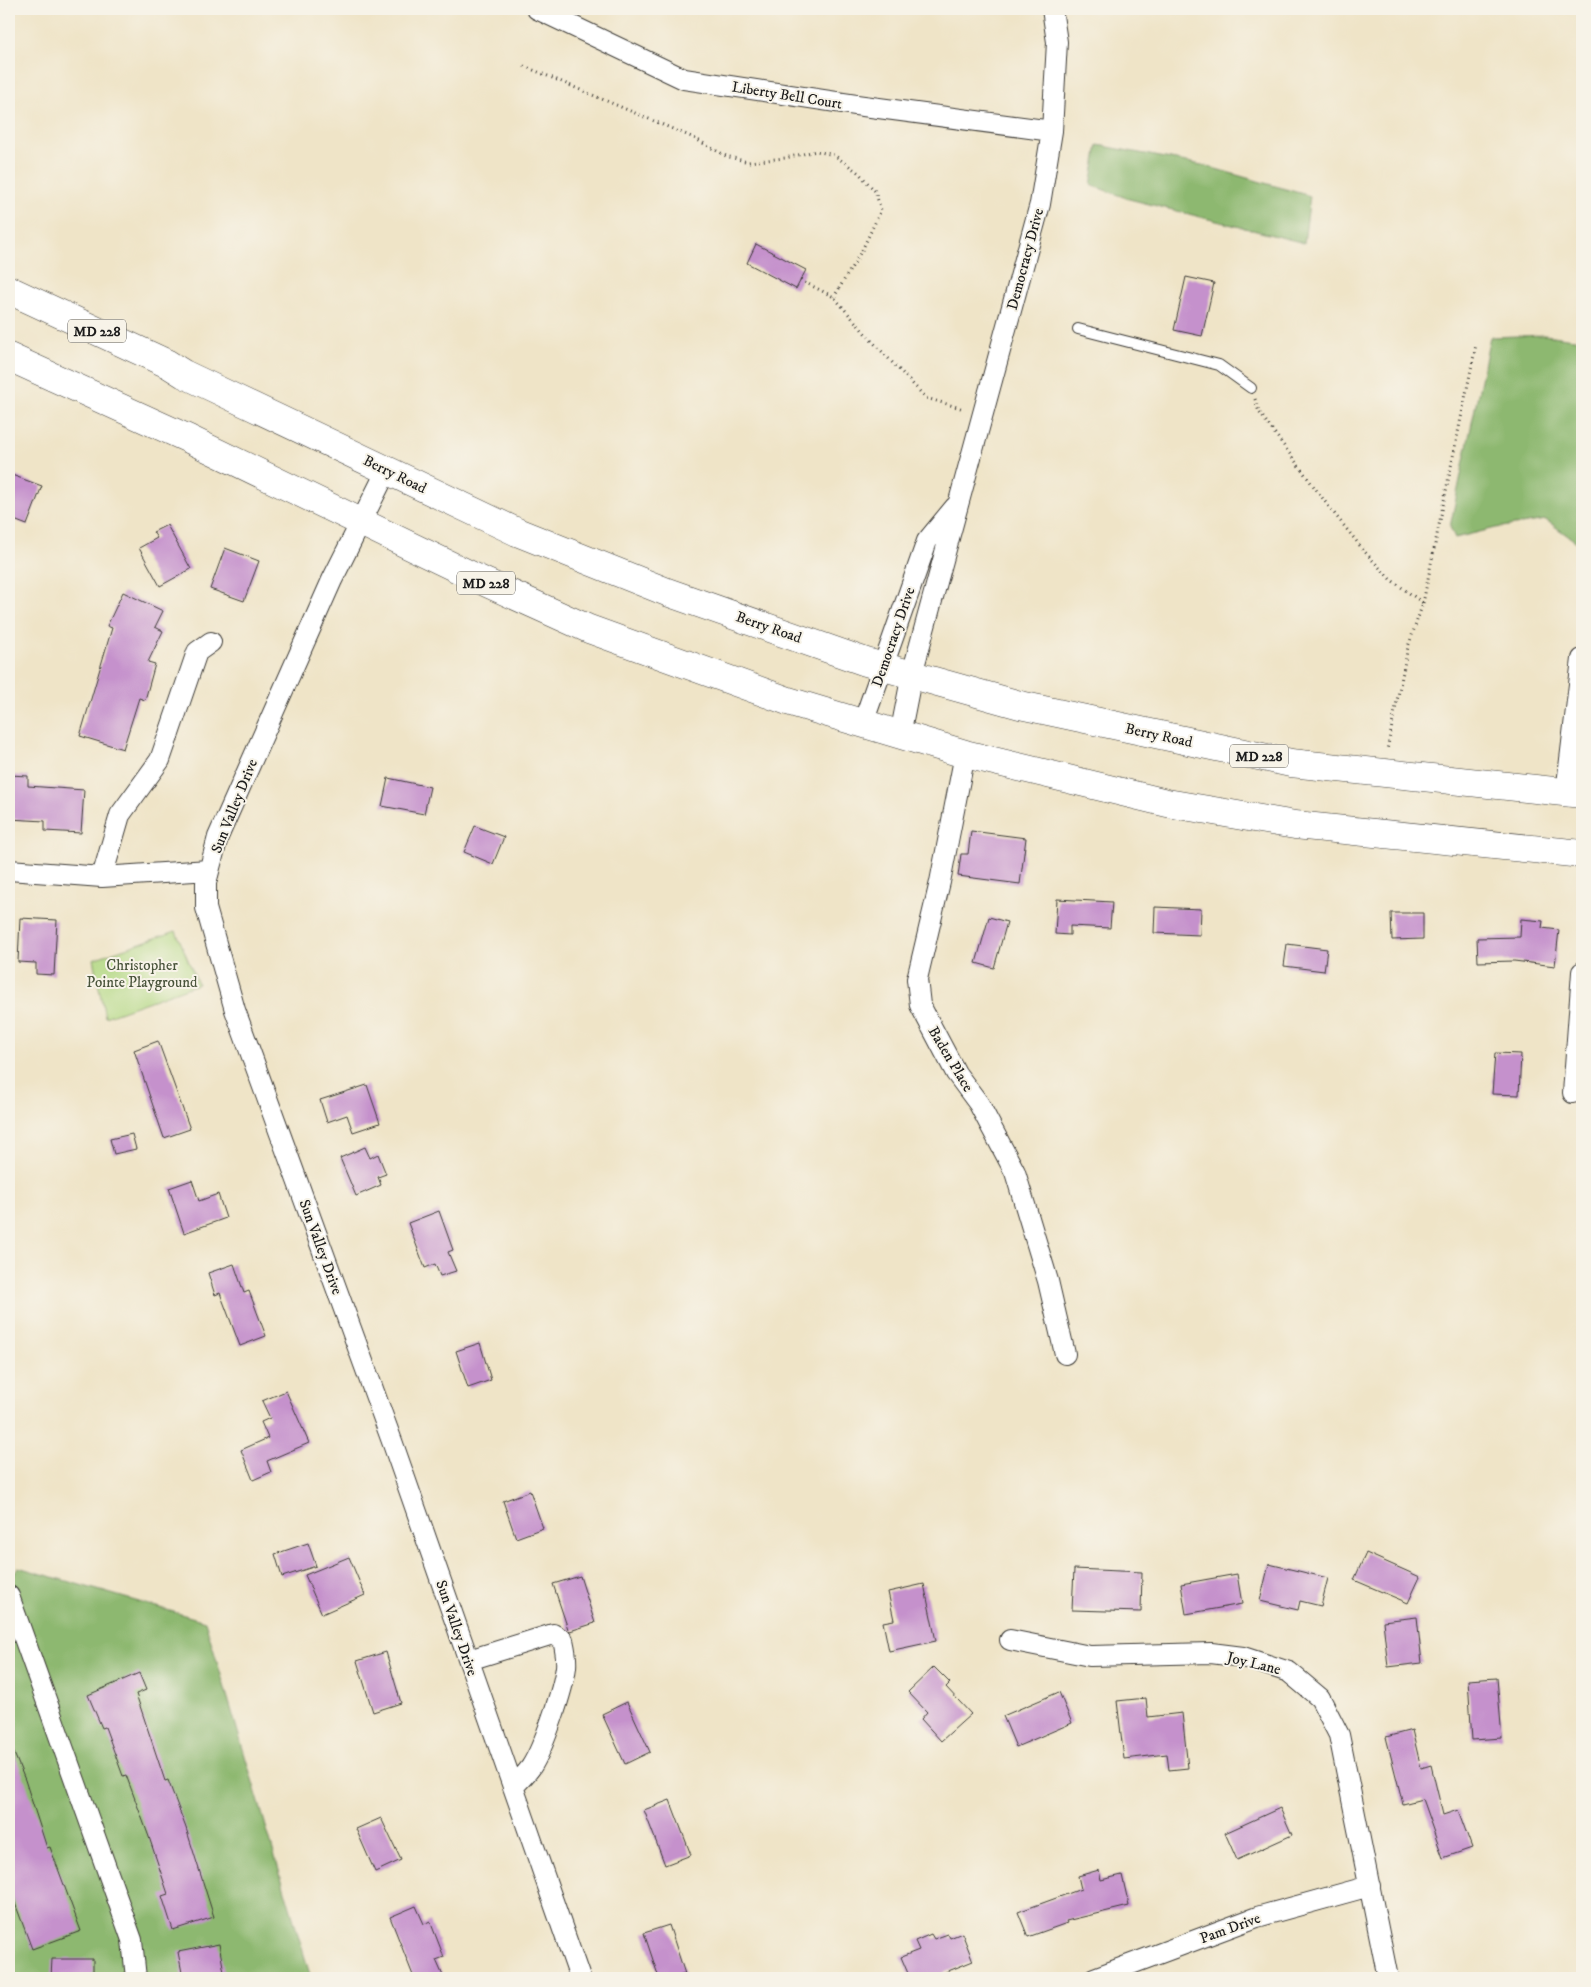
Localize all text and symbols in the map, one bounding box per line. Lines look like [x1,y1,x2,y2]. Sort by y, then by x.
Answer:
street label: Liberty Bell Court [730,77,844,114]
street label: Democracy Drive [1003,206,1048,312]
road number: MD 228 [68,320,126,342]
street label: Berry Road [360,451,430,498]
road number: MD 228 [457,572,515,594]
street label: Democracy Drive [867,585,919,690]
street label: Berry Road [733,607,805,648]
street label: Berry Road [1124,719,1195,752]
road number: MD 228 [1230,744,1288,768]
street label: Sun Valley Drive [207,756,262,856]
park label: Christopher Pointe Playground [87,956,198,992]
street label: Baden Place [924,1023,977,1095]
street label: Sun Valley Drive [295,1197,347,1297]
street label: Sun Valley Drive [431,1578,482,1679]
street label: Joy Lane [1223,1647,1283,1679]
street label: Pam Drive [1197,1909,1263,1948]

